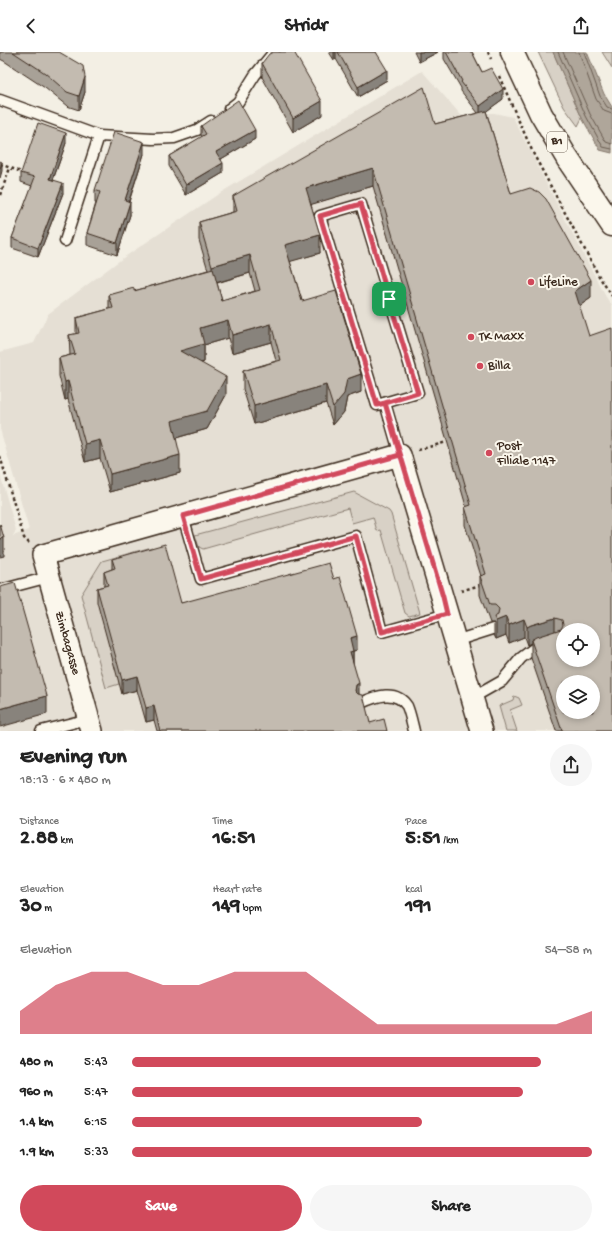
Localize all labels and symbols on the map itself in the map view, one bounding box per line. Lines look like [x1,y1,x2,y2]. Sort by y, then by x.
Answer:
road number: B1 [547,132,567,152]
place label: LifeLine [539,275,578,290]
marker: LifeLine [526,277,536,287]
pin [372,282,406,316]
place label: TK Maxx [478,330,524,345]
marker: TK Maxx [466,332,476,342]
place label: Billa [487,359,511,374]
marker: Billa [475,361,485,371]
place label: Post Filiale 1147 [496,439,557,469]
marker: Post Filiale 1147 [484,448,494,458]
street label: Zimbagasse [51,609,83,677]

